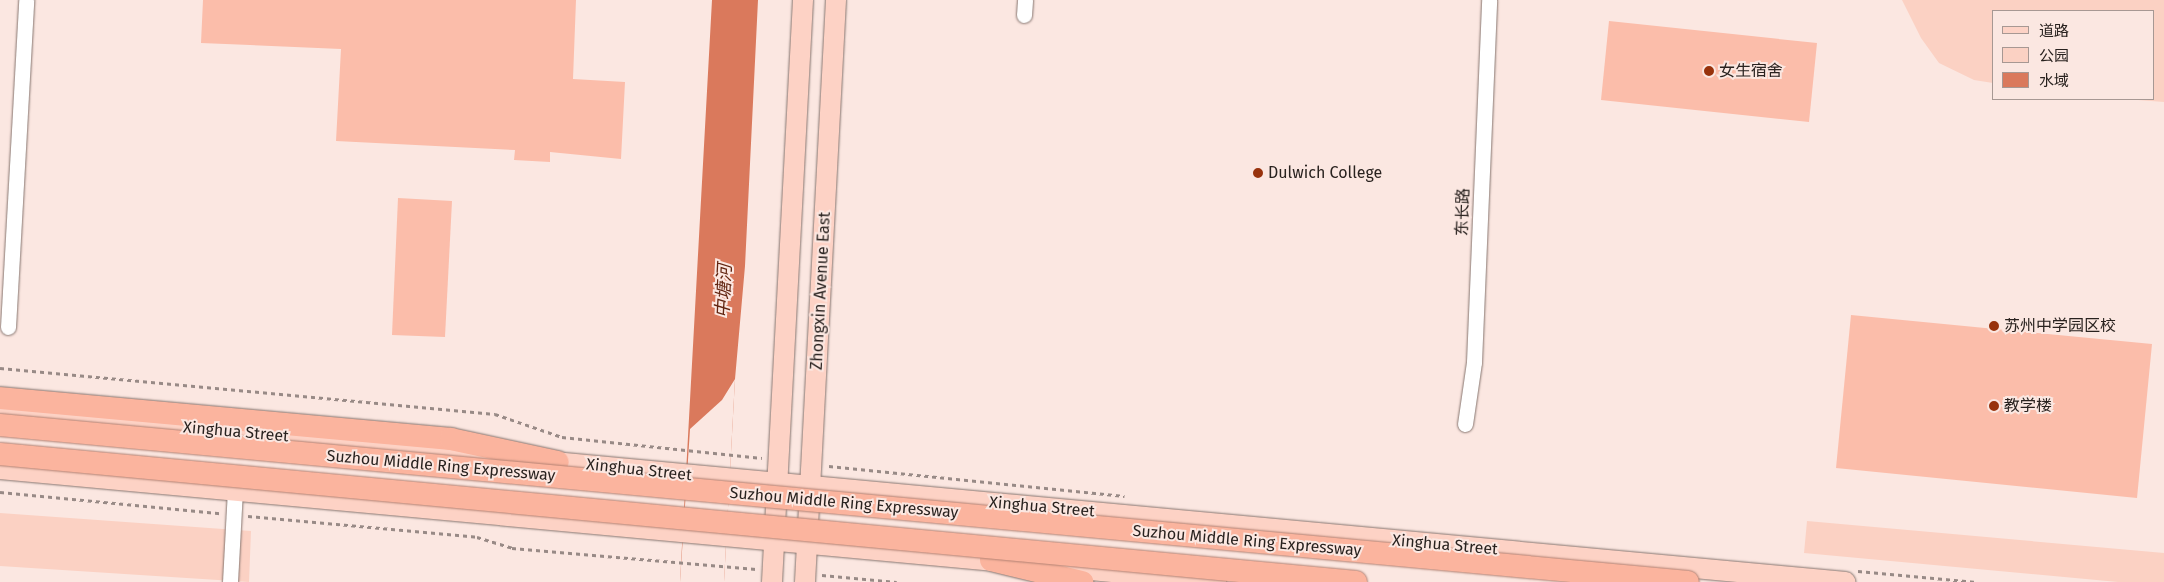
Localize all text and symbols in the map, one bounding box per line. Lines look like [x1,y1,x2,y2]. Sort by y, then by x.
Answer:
legend [1992,10,2154,100]
text: 道路 [2039,22,2069,40]
text: 公园 [2039,47,2069,65]
place label: 女生宿舍 [1719,61,1783,81]
marker: 女生宿舍 [1703,65,1715,77]
text: 水域 [2039,72,2069,90]
place label: Dulwich College [1268,163,1382,183]
marker: Dulwich College [1252,167,1264,179]
street label: 东长路 [1453,188,1473,236]
street label: Zhongxin Avenue East [807,212,835,370]
water label: 中塘河 [712,263,736,319]
place label: 苏州中学园区校 [2004,316,2116,336]
marker: 苏州中学园区校 [1988,320,2000,332]
place label: 教学楼 [2004,396,2052,416]
marker: 教学楼 [1988,400,2000,412]
street label: Xinghua Street [182,418,290,446]
street label: Suzhou Middle Ring Expressway [326,446,556,486]
street label: Xinghua Street [585,455,693,485]
street label: Suzhou Middle Ring Expressway [729,483,959,523]
street label: Xinghua Street [988,493,1096,521]
street label: Suzhou Middle Ring Expressway [1132,521,1362,561]
street label: Xinghua Street [1391,531,1499,559]

